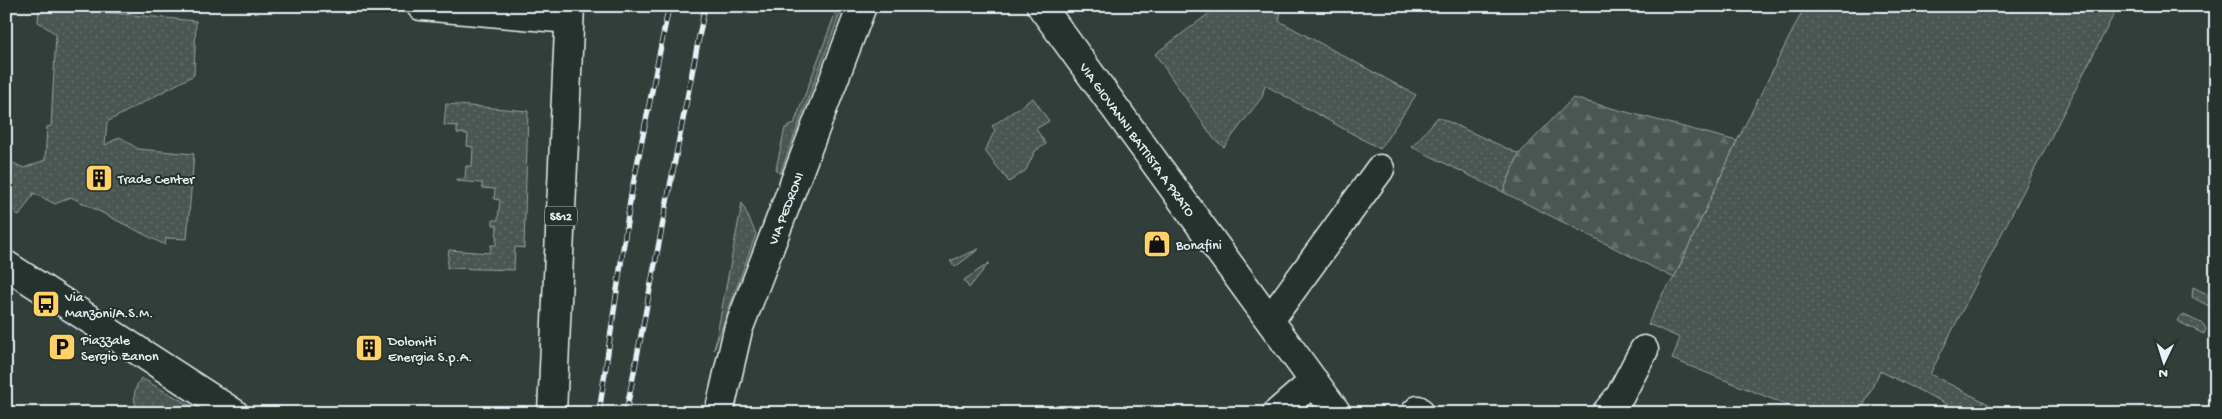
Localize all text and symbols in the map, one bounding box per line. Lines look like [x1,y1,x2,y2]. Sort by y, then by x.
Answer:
street label: VIA GIOVANNI BATTISTA A PRATO [1074,59,1198,221]
building icon: Trade Center [84,163,114,193]
street label: VIA PEDRONI [765,170,809,249]
place label: Trade Center [117,172,195,189]
road number: SS12 [545,207,577,226]
shop icon: Bonafini [1142,229,1172,259]
place label: Bonafini [1175,238,1222,255]
bus stop icon: Via Manzoni/A.S.M. [31,289,61,319]
place label: Via Manzoni/A.S.M. [64,290,153,323]
parking icon: Piazzale Sergio Zanon [47,332,77,362]
place label: Piazzale Sergio Zanon [80,333,159,366]
building icon: Dolomiti Energia S.p.A. [354,333,384,363]
place label: Dolomiti Energia S.p.A. [387,334,472,367]
north arrow [2140,336,2190,386]
text: N [2158,364,2168,381]

